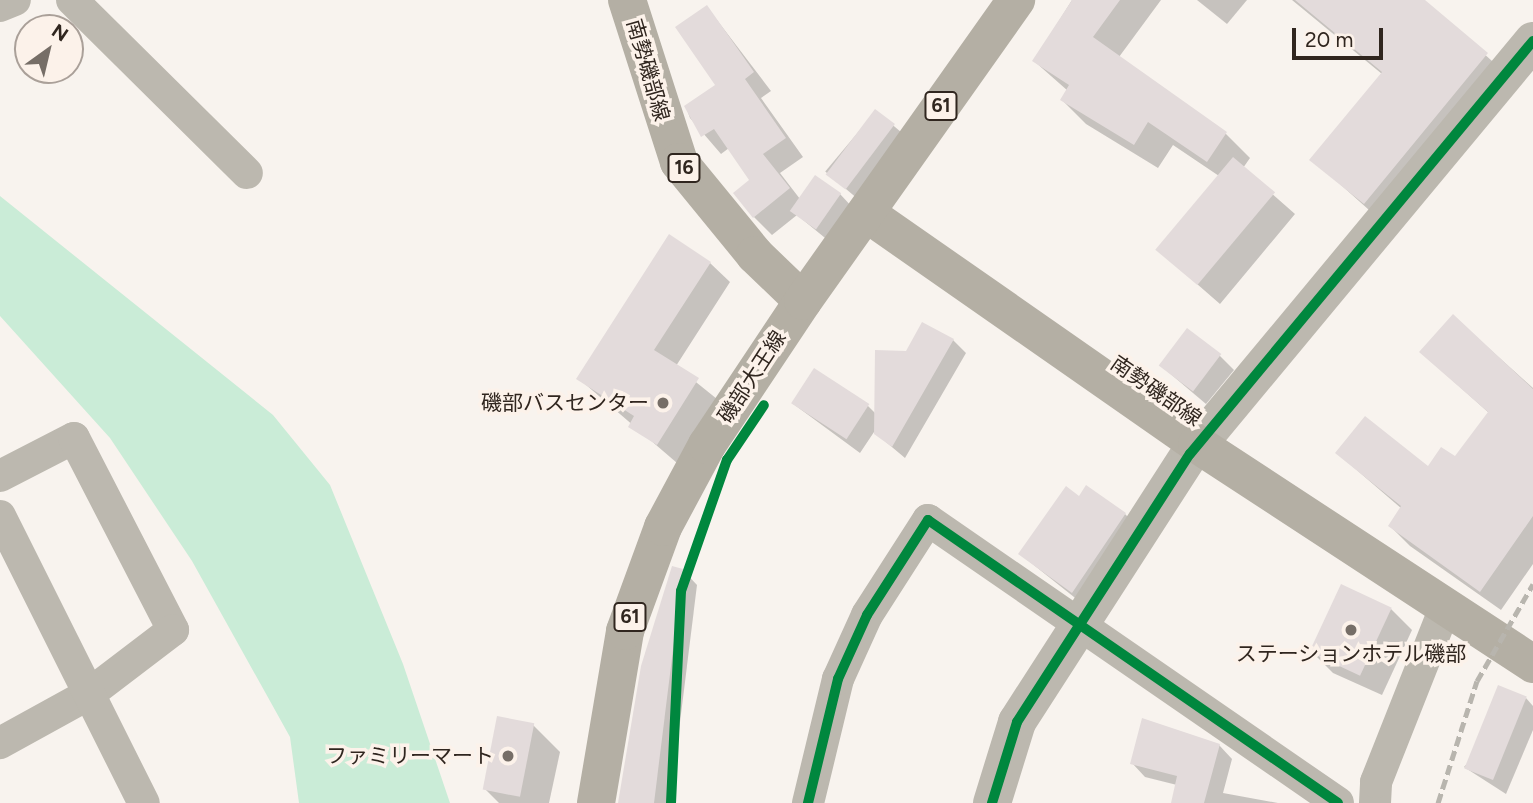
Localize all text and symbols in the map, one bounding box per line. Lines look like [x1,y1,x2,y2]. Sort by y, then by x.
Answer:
north arrow [14,14,84,84]
scale bar [1295,14,1386,58]
street label: 南勢磯部線 [621,16,675,124]
text: N [47,19,72,46]
text: 20 m [1305,27,1353,52]
road number: 61 [923,90,958,122]
road number: 16 [666,152,702,184]
street label: 磯部大王線 [713,326,791,428]
street label: 南勢磯部線 [1106,351,1206,431]
place label: 磯部バスセンター [481,390,649,416]
marker: 磯部バスセンター [655,395,671,411]
road number: 61 [612,602,648,632]
marker: ステーションホテル磯部 [1343,622,1359,638]
place label: ステーションホテル磯部 [1236,641,1466,667]
place label: ファミリーマート [326,743,494,769]
marker: ファミリーマート [500,748,516,764]

